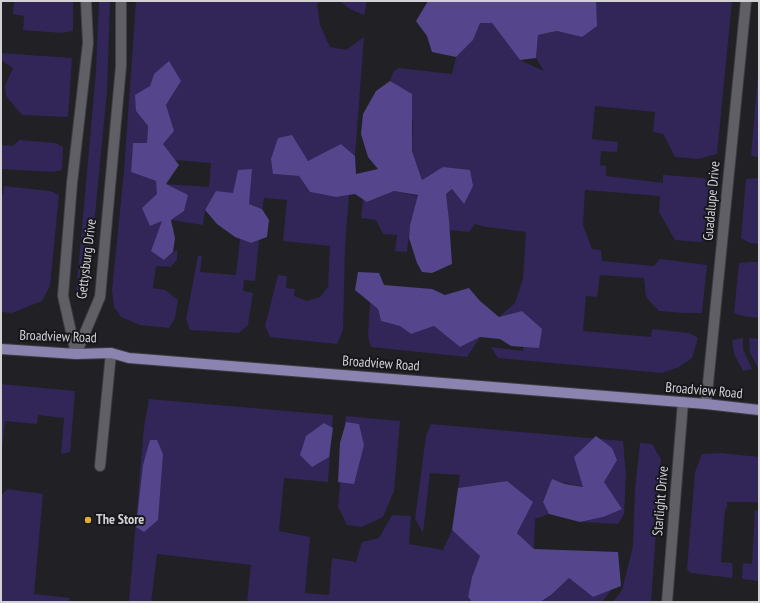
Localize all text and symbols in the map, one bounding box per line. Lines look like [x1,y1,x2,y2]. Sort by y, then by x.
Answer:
street label: Guadalupe Drive [700,160,724,242]
street label: Gettysburg Drive [74,218,100,300]
street label: Broadview Road [19,327,97,347]
street label: Broadview Road [342,353,420,375]
street label: Broadview Road [665,379,743,403]
street label: Starlight Drive [650,465,672,537]
place label: The Store [96,512,144,528]
marker: The Store [83,515,93,525]

